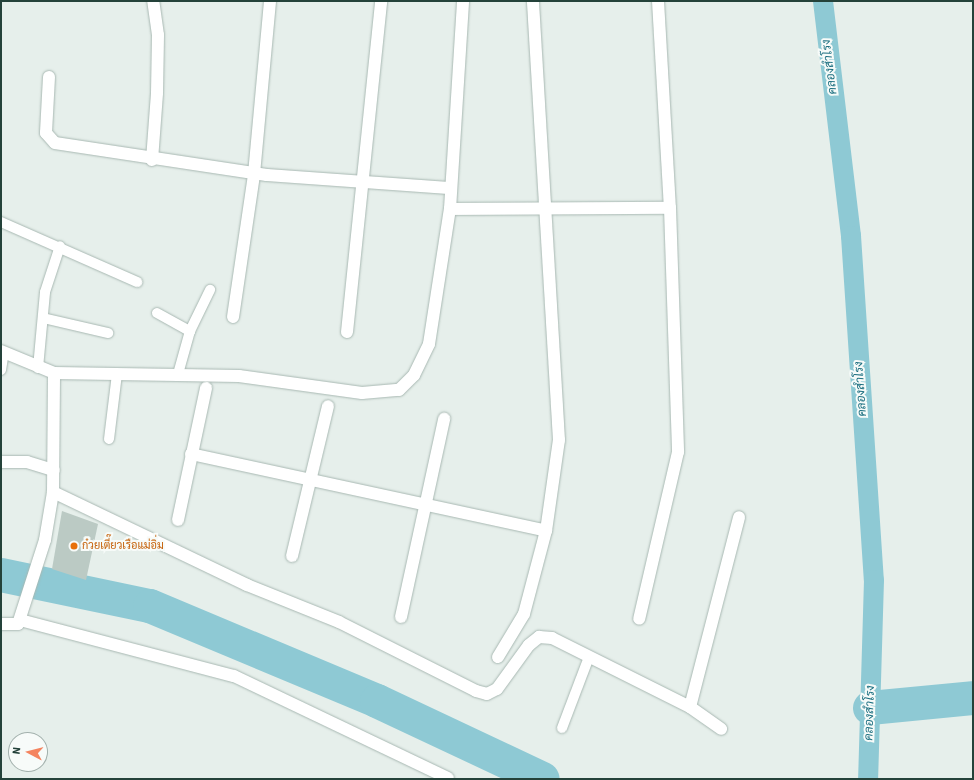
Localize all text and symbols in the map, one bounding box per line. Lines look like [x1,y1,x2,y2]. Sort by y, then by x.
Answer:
water label: คลองสำโรง [819,39,841,95]
water label: คลองสำโรง [852,361,870,417]
place label: ก๋วยเตี๊ยวเรือแม่อิ่ม [82,539,164,553]
marker: ก๋วยเตี๊ยวเรือแม่อิ่ม [69,541,79,551]
water label: คลองสำโรง [862,685,878,741]
north arrow [8,732,48,772]
text: N [9,746,24,755]

